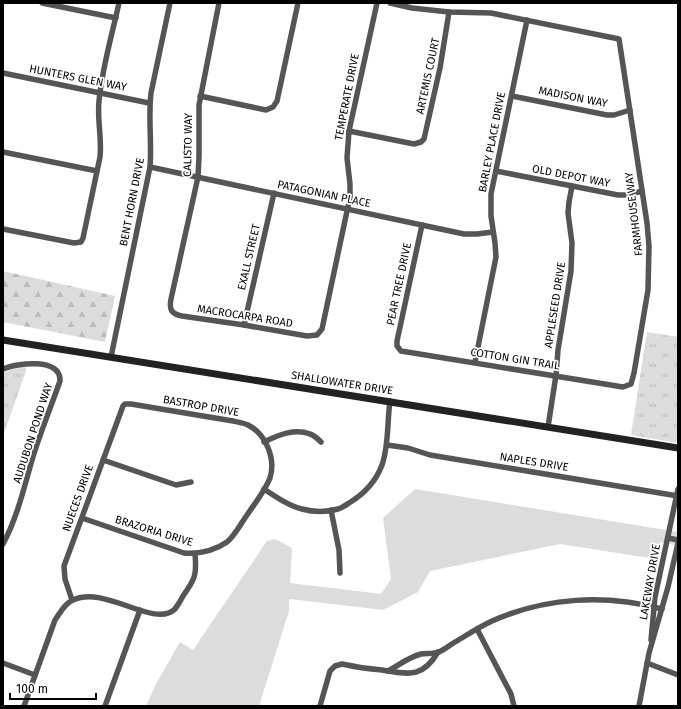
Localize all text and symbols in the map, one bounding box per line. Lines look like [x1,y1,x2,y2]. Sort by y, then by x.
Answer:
street label: ARTEMIS COURT [414,36,443,115]
street label: TEMPERATE DRIVE [332,52,362,142]
street label: HUNTERS GLEN WAY [28,62,128,94]
street label: MADISON WAY [537,84,609,110]
street label: BARLEY PLACE DRIVE [476,91,508,193]
street label: CALISTO WAY [181,113,195,177]
street label: BENT HORN DRIVE [117,157,147,247]
street label: OLD DEPOT WAY [531,162,611,190]
street label: FARMHOUSE WAY [622,171,646,257]
street label: PATAGONIAN PLACE [276,178,372,210]
street label: EXALL STREET [235,222,263,291]
street label: PEAR TREE DRIVE [384,241,414,327]
street label: APPLESEED DRIVE [542,261,568,349]
street label: MACROCARPA ROAD [196,302,294,330]
street label: COTTON GIN TRAIL [469,346,561,373]
street label: SHALLOWATER DRIVE [290,369,394,397]
street label: AUDUBON POND WAY [11,381,55,485]
street label: BASTROP DRIVE [162,393,240,419]
street label: NAPLES DRIVE [499,450,569,474]
street label: NUECES DRIVE [60,463,96,533]
street label: BRAZORIA DRIVE [113,513,195,549]
street label: LAKEWAY DRIVE [637,543,663,621]
scale bar [10,675,96,701]
text: 100 m [16,682,48,696]

